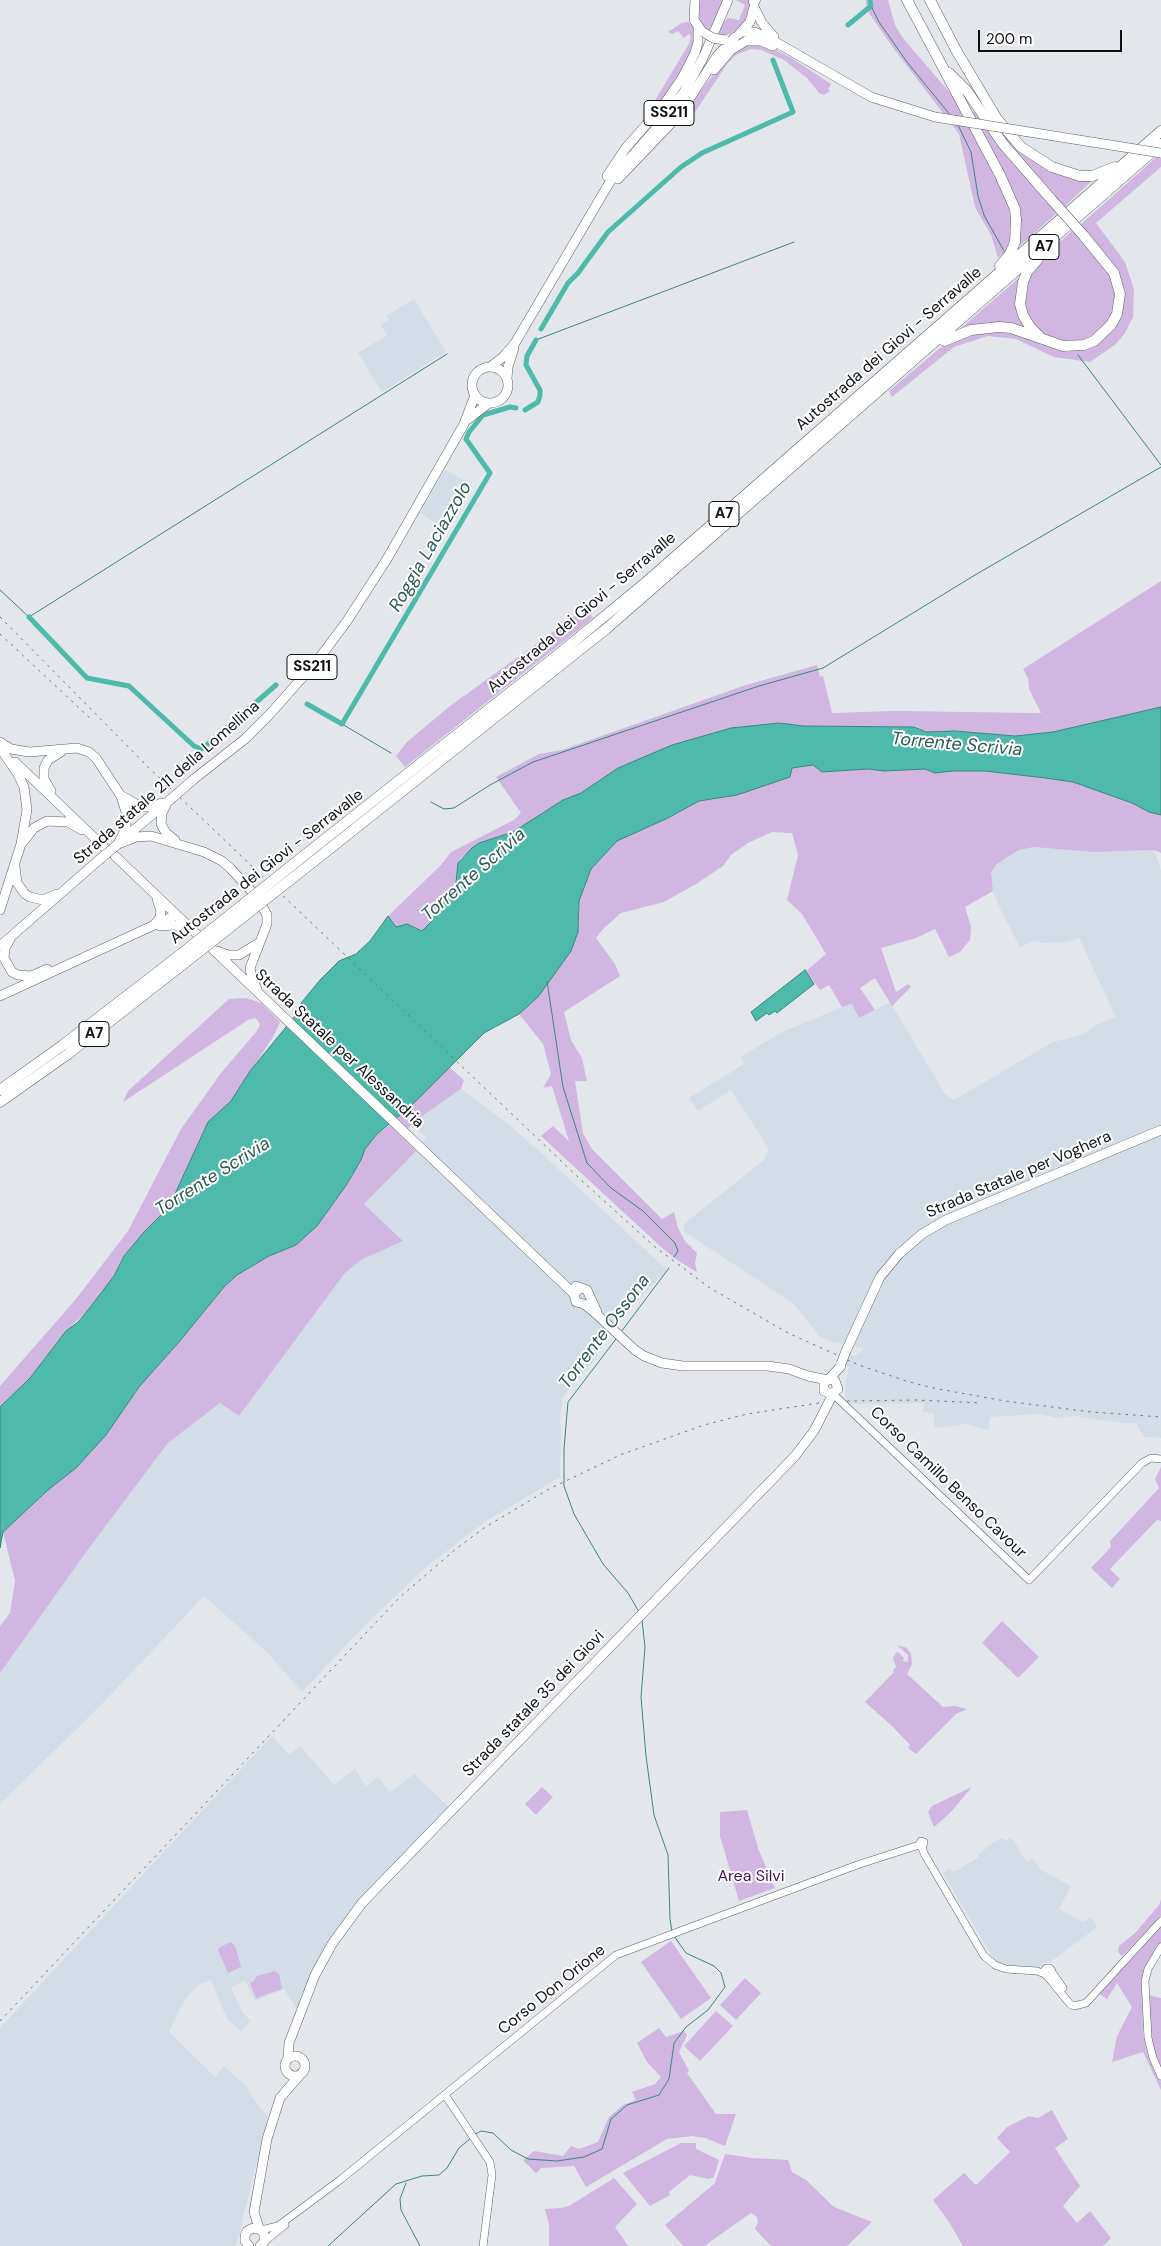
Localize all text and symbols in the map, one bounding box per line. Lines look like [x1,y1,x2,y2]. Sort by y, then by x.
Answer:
scale bar [981,20,1125,52]
text: 200 m [986,29,1032,49]
road number: SS211 [644,100,694,126]
road number: A7 [1029,234,1059,260]
street label: Autostrada dei Giovi - Serravalle [792,263,986,435]
water label: Roggia Laciazzolo [385,478,477,616]
road number: A7 [709,502,739,526]
street label: Autostrada dei Giovi - Serravalle [484,529,680,697]
road number: SS211 [287,654,337,680]
street label: Strada statale 211 della Lomellina [70,697,264,869]
water label: Torrente Scrivia [891,729,1023,761]
street label: Autostrada dei Giovi - Serravalle [167,786,367,948]
water label: Torrente Scrivia [417,824,531,926]
street label: Strada Statale per Alessandria [251,966,427,1132]
road number: A7 [79,1022,109,1046]
street label: Strada Statale per Voghera [924,1127,1114,1223]
water label: Torrente Scrivia [152,1133,274,1221]
water label: Torrente Ossona [555,1270,655,1394]
street label: Corso Camillo Benso Cavour [866,1403,1030,1563]
street label: Strada statale 35 dei Giovi [459,1627,609,1781]
park label: Area Silvi [717,1867,785,1887]
street label: Corso Don Orione [494,1941,610,2039]

